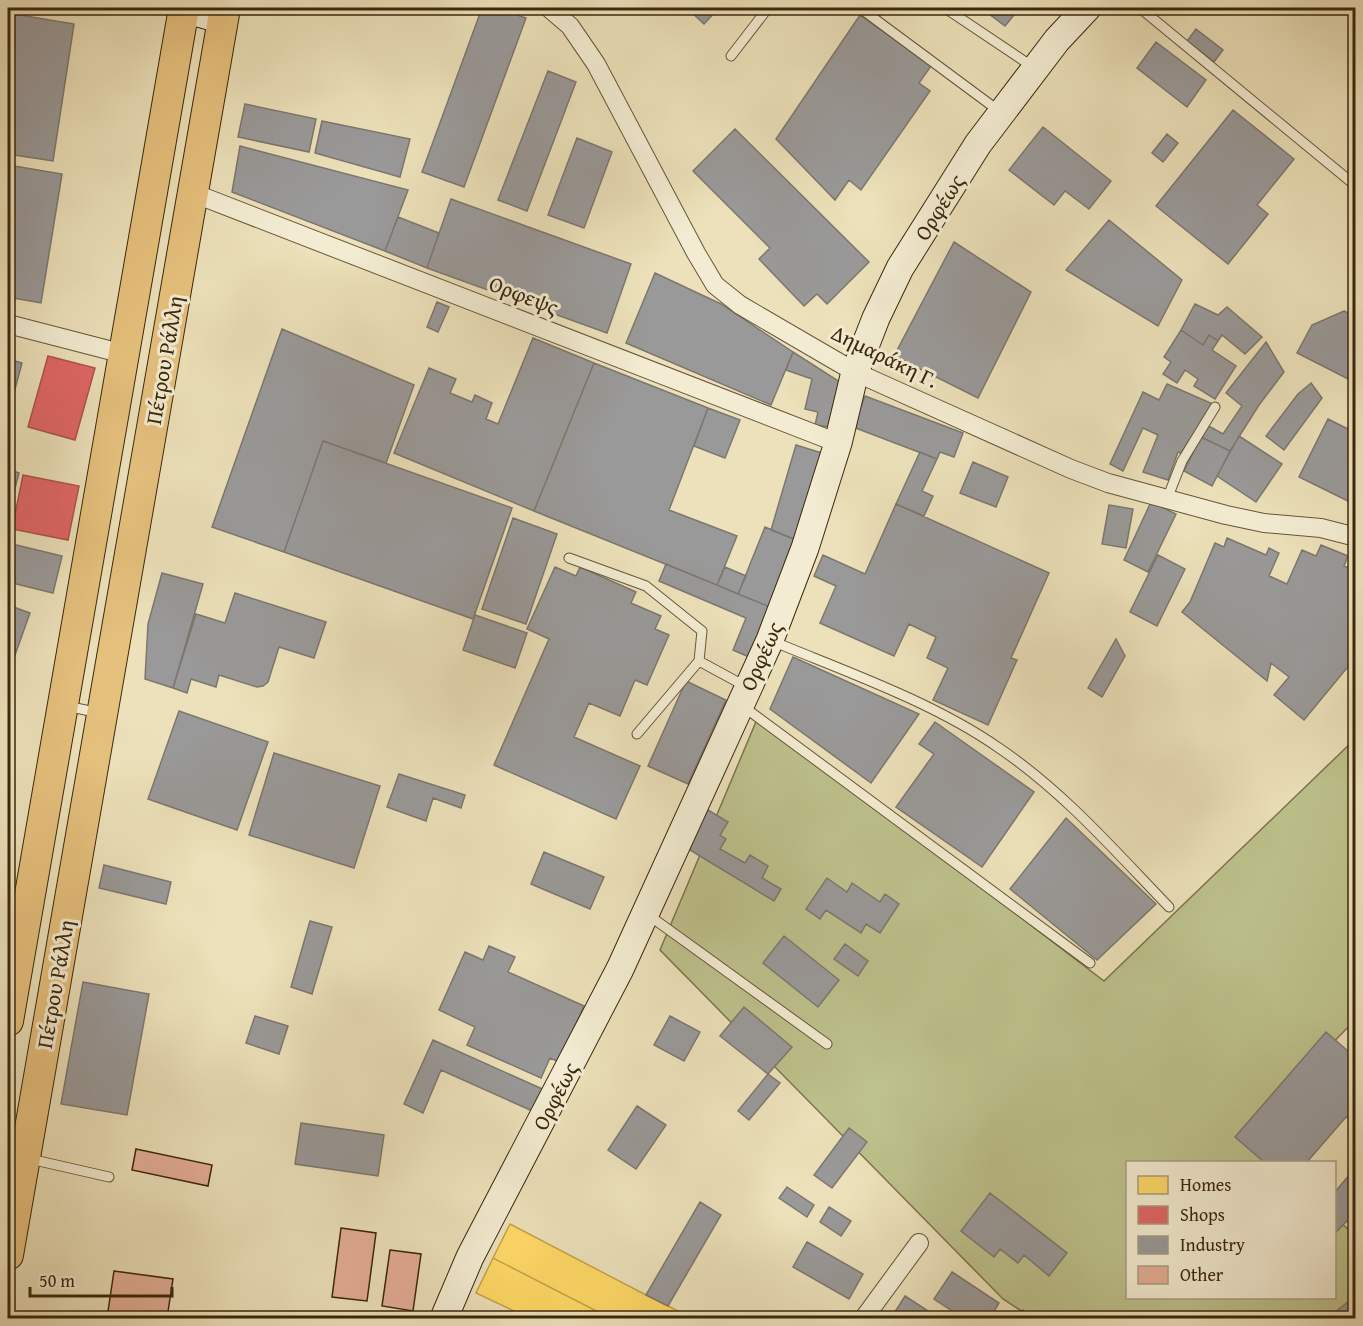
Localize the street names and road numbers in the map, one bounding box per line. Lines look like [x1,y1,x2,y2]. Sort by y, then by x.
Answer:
street label: Ορφέως [906,167,972,246]
street label: Ορφεψς [485,267,564,323]
street label: Πέτρου Ράλλη [137,293,191,427]
street label: Δημαράκη Γ. [826,316,944,396]
street label: Ορφέως [732,616,791,696]
street label: Πέτρου Ράλλη [28,917,82,1051]
street label: Ορφέως [524,1056,586,1136]

